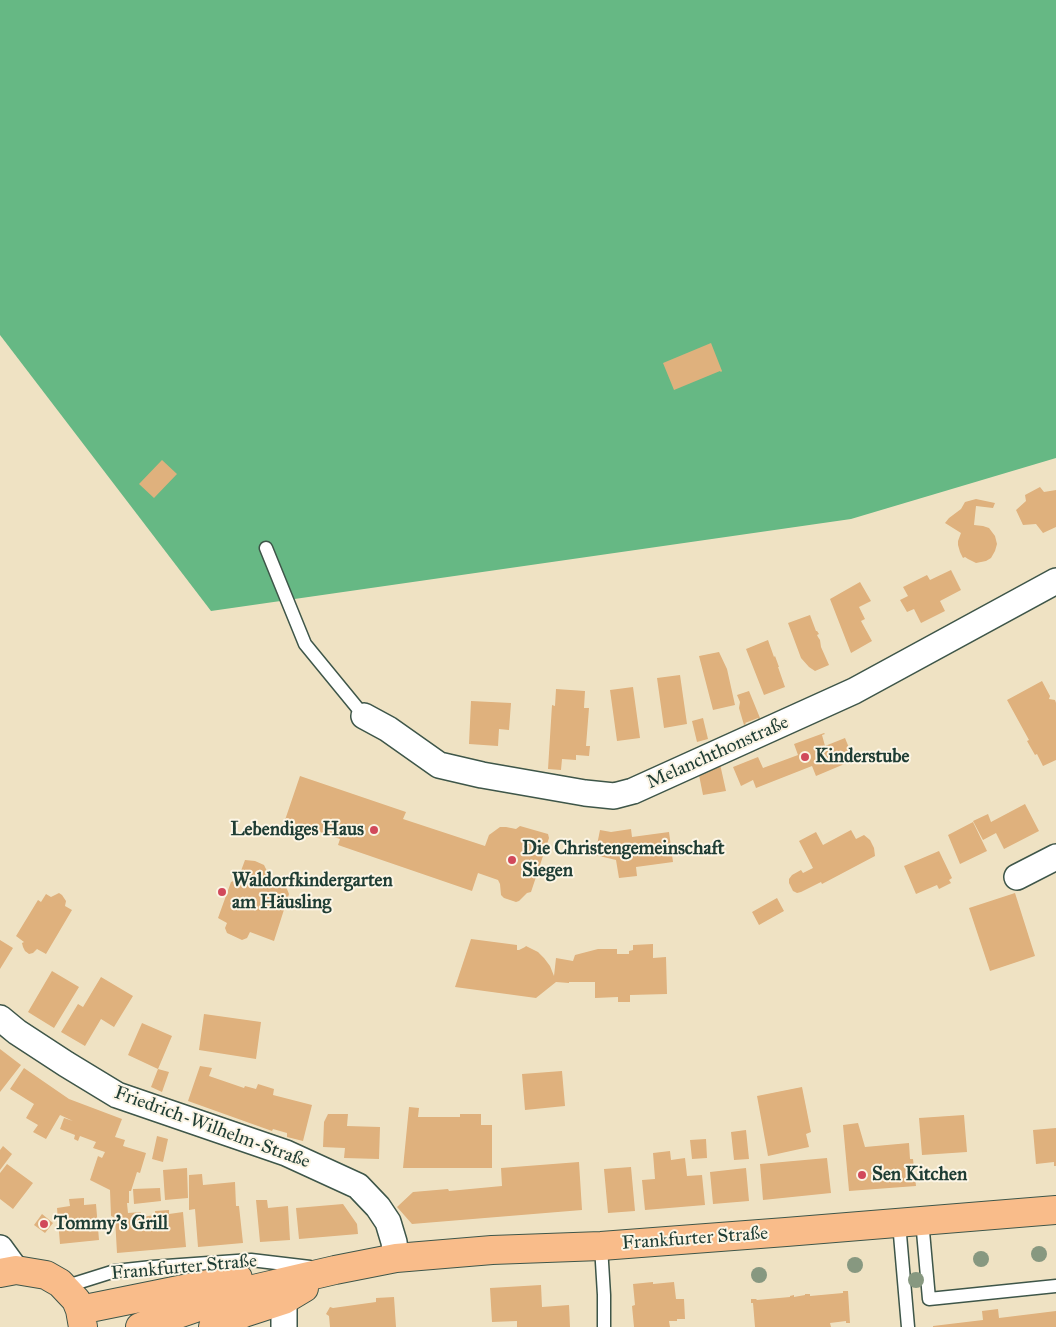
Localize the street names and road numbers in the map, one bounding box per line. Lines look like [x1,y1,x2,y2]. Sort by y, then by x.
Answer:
street label: Melanchthonstraße [643,711,793,795]
street label: Friedrich-Wilhelm-Straße [111,1082,313,1174]
street label: Frankfurter Straße [621,1223,769,1255]
street label: Frankfurter Straße [110,1250,258,1286]

